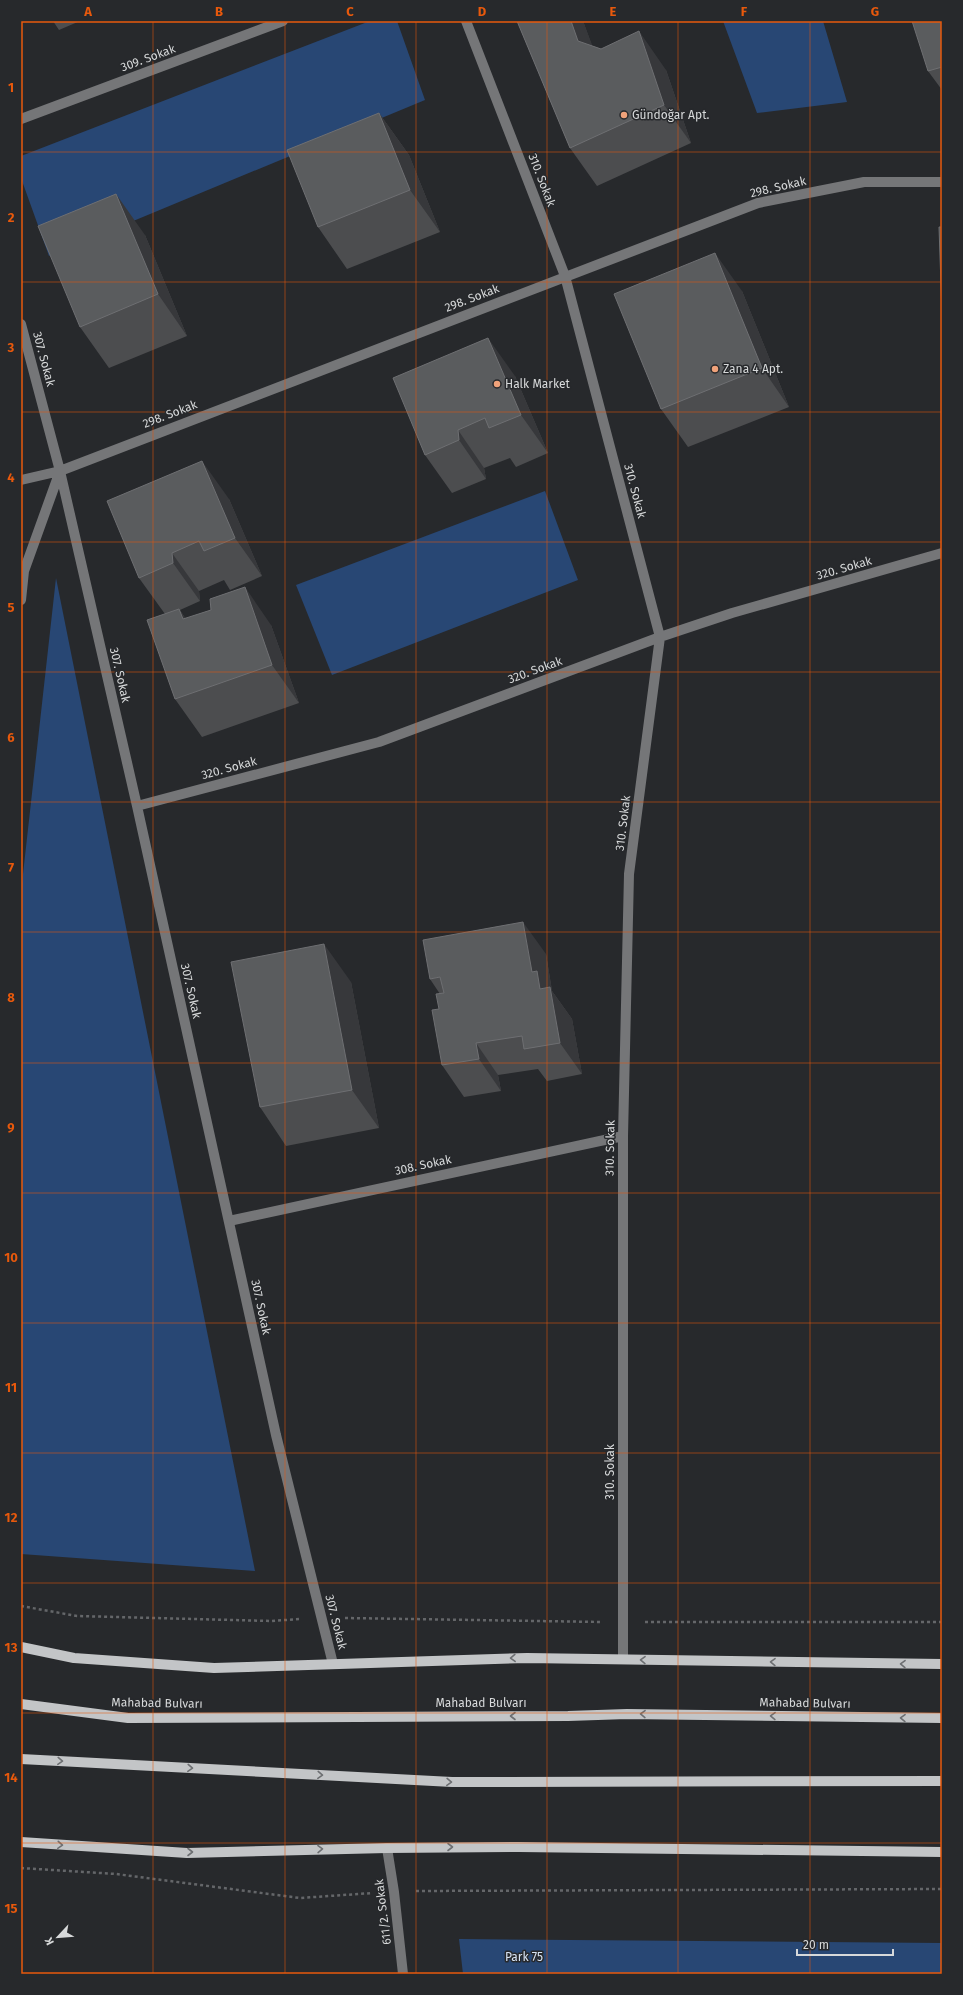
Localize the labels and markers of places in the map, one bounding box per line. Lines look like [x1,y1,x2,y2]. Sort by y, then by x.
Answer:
place label: Gündoğar Apt. [632,108,710,122]
marker: Gündoğar Apt. [619,110,629,120]
place label: Zana 4 Apt. [723,362,783,376]
marker: Zana 4 Apt. [710,364,720,374]
place label: Halk Market [505,377,570,391]
marker: Halk Market [492,379,502,389]

